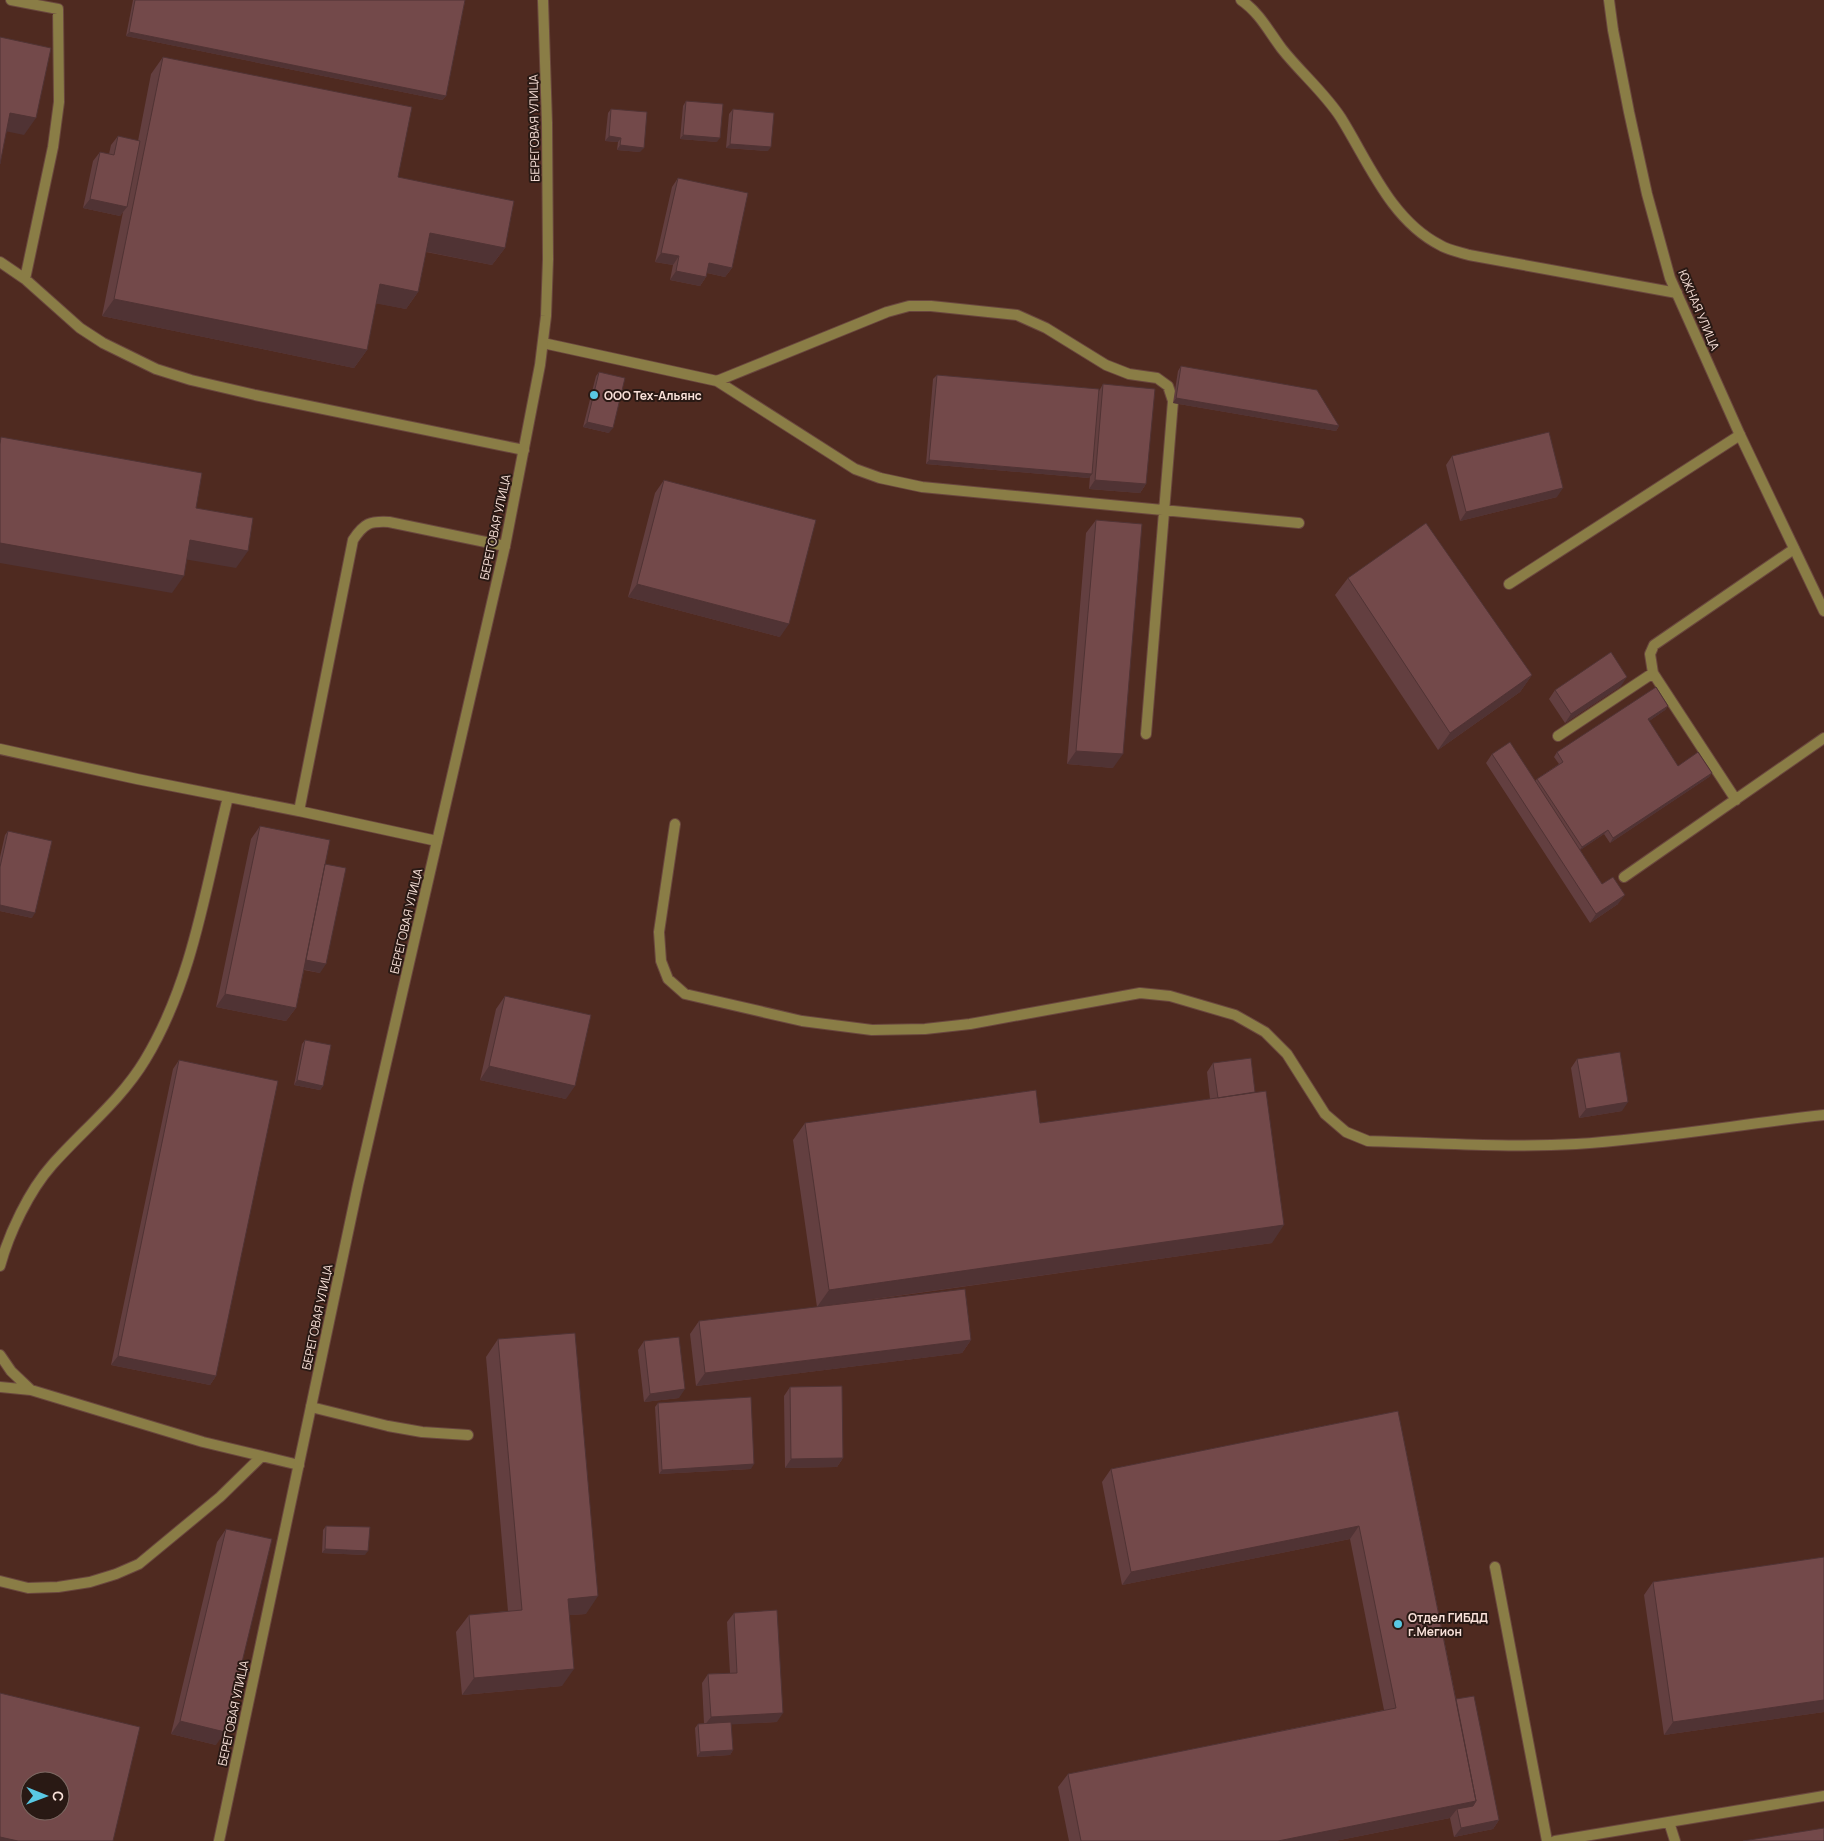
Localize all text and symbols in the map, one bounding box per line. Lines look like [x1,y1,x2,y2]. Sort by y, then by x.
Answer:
street label: БЕРЕГОВАЯ УЛИЦА [525,74,543,182]
street label: ЮЖНАЯ УЛИЦА [1674,267,1724,353]
place label: ООО Тех-Альянс [604,387,702,404]
marker: ООО Тех-Альянс [588,389,600,401]
street label: БЕРЕГОВАЯ УЛИЦА [476,472,515,581]
street label: БЕРЕГОВАЯ УЛИЦА [386,866,426,975]
street label: БЕРЕГОВАЯ УЛИЦА [298,1262,337,1371]
place label: Отдел ГИБДД г.Мегион [1408,1609,1488,1640]
marker: Отдел ГИБДД г.Мегион [1392,1618,1404,1630]
street label: БЕРЕГОВАЯ УЛИЦА [214,1658,253,1767]
north arrow [20,1771,70,1821]
text: С [49,1791,68,1802]

